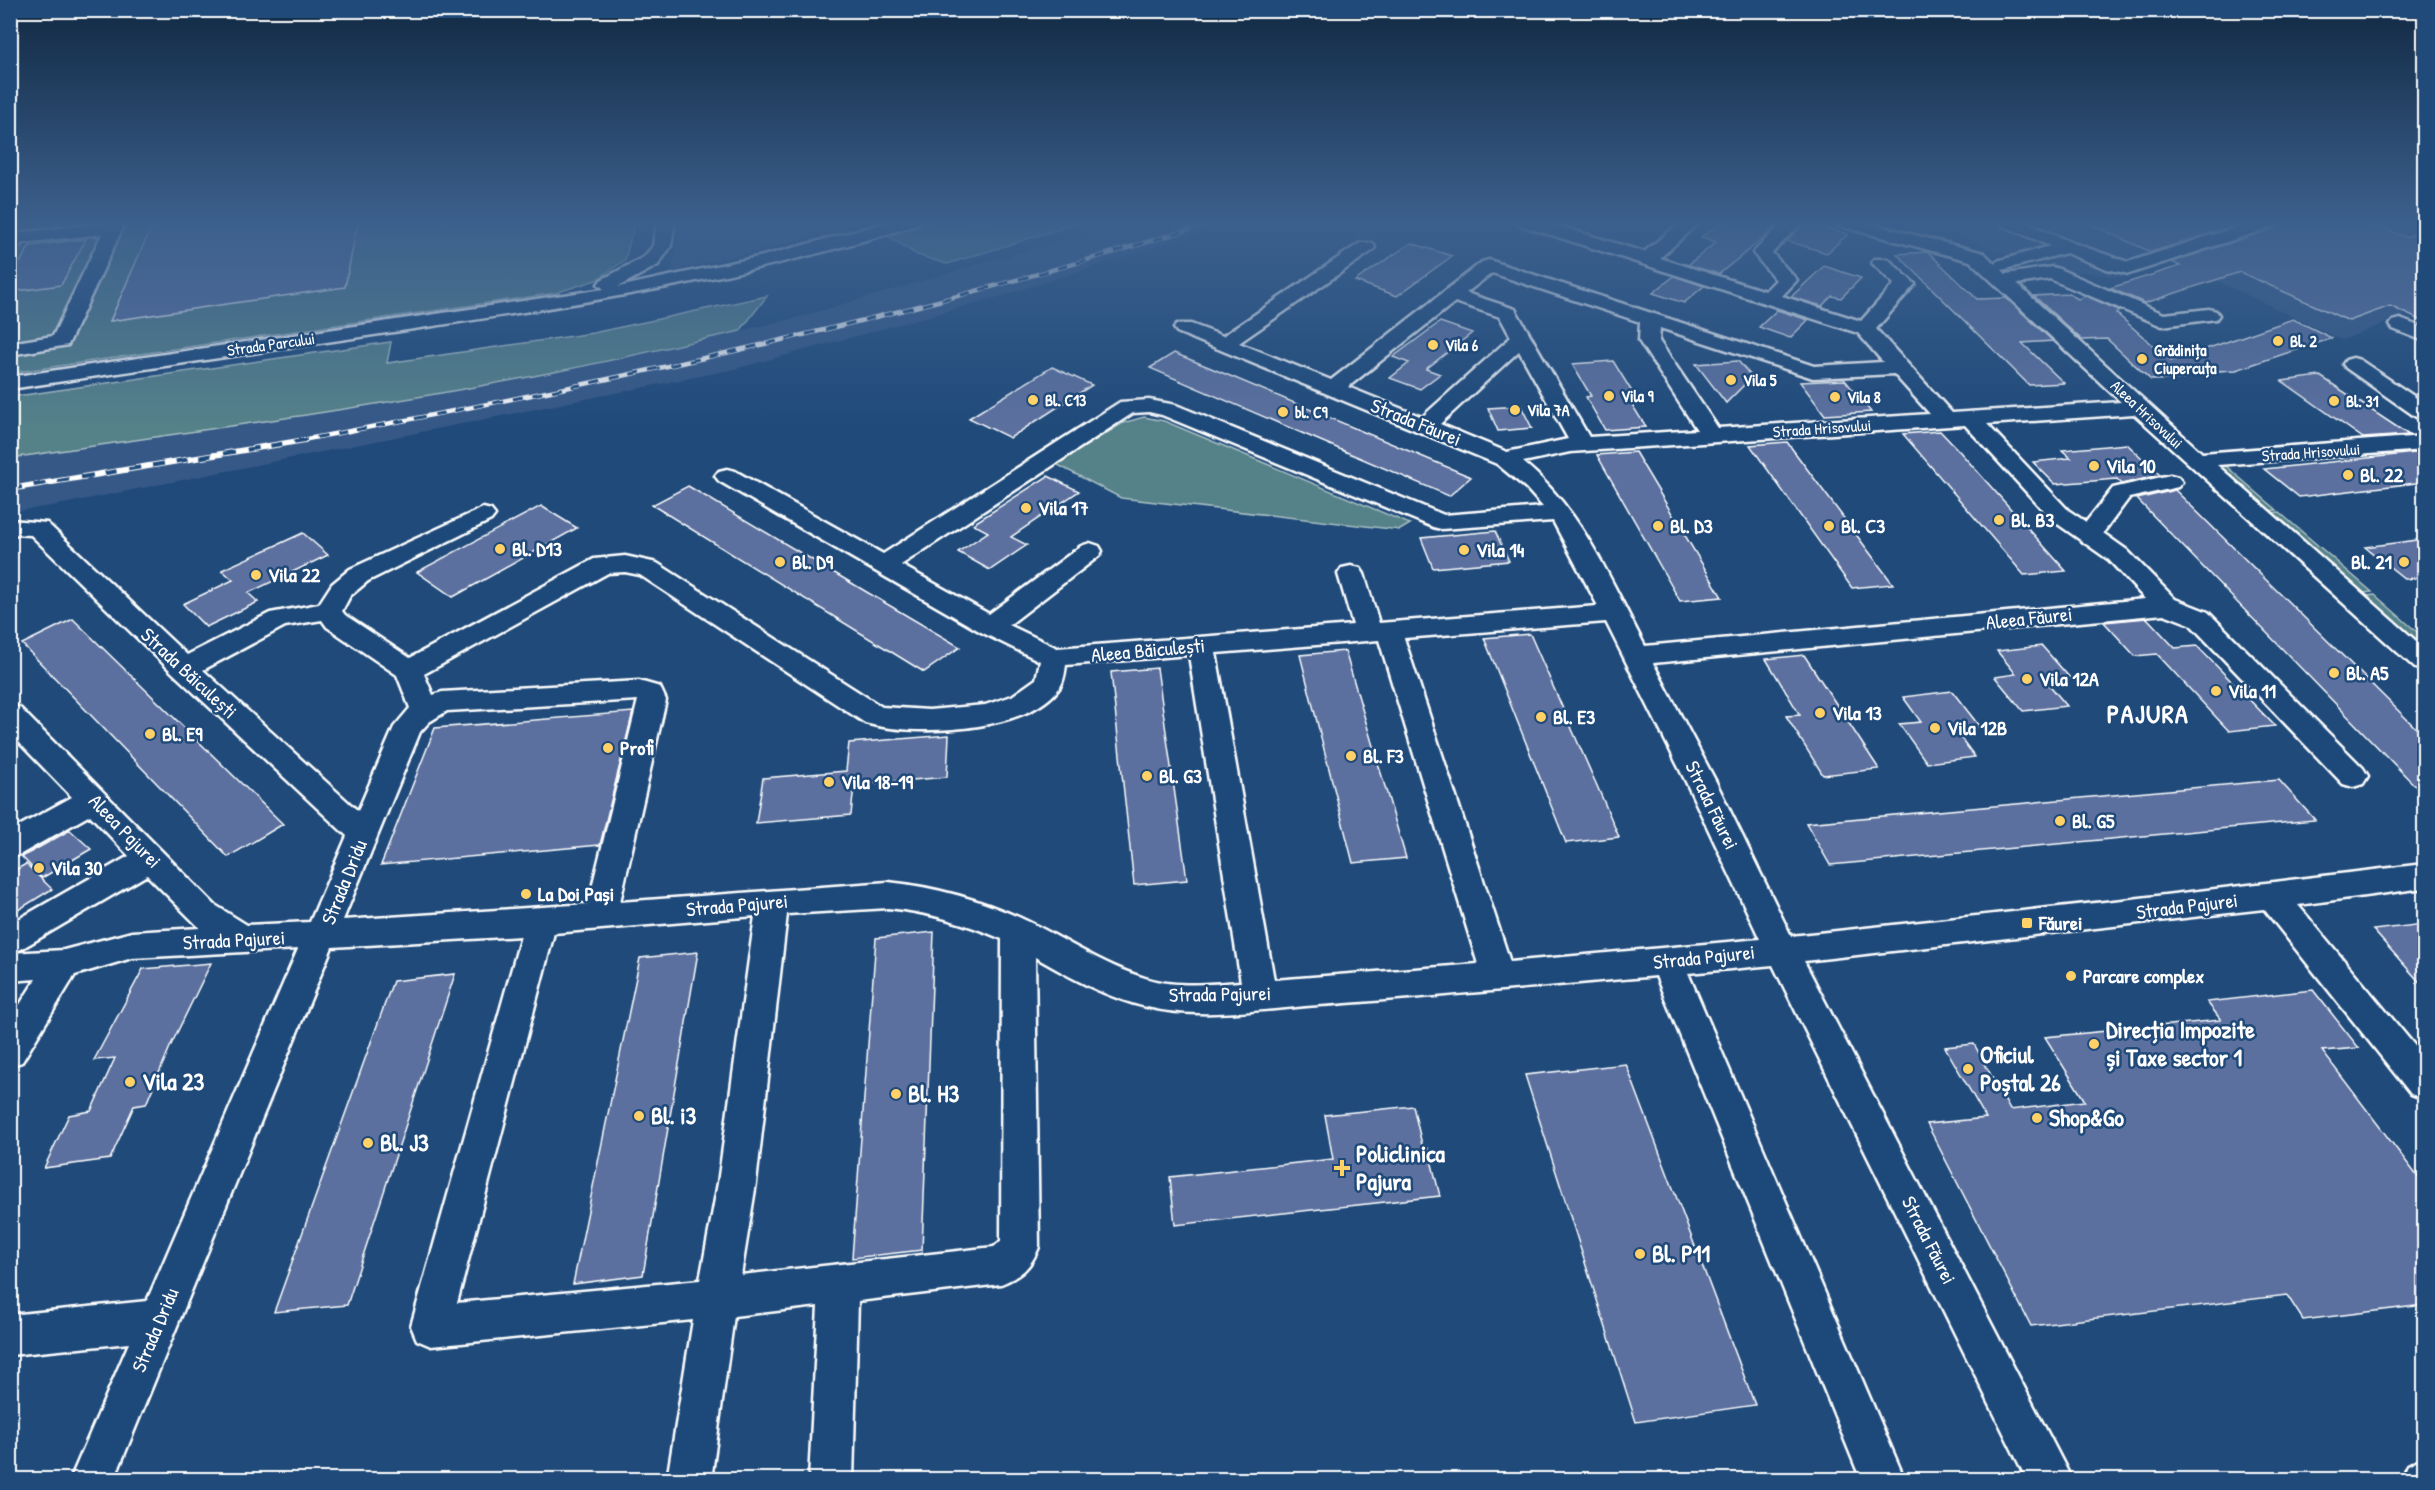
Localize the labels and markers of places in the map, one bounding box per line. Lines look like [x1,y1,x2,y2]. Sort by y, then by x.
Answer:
place label: Bl. 2 [2290,330,2317,352]
place label: Vila 6 [1445,334,1479,356]
marker: Bl. 2 [2271,334,2285,348]
marker: Vila 6 [1426,338,1440,352]
place label: Grădinița Ciupercuța [2154,339,2217,380]
marker: Grădinița Ciupercuța [2135,352,2149,366]
place label: Vila 5 [1743,369,1777,391]
marker: Vila 5 [1724,373,1738,387]
place label: Vila 9 [1621,385,1654,407]
place label: Vila 8 [1847,386,1881,408]
place label: Bl. C13 [1045,389,1086,411]
marker: Vila 9 [1602,389,1616,403]
marker: Vila 8 [1828,390,1842,404]
place label: Bl. 31 [2346,390,2379,412]
marker: Bl. C13 [1026,393,1040,407]
marker: Bl. 31 [2327,394,2341,408]
place label: Vila 7A [1527,399,1570,421]
place label: bl. C9 [1295,401,1328,423]
marker: Vila 7A [1508,403,1522,417]
marker: bl. C9 [1276,405,1290,419]
place label: Vila 10 [2106,452,2156,479]
marker: Vila 10 [2087,459,2101,473]
place label: Bl. 22 [2360,461,2404,488]
marker: Bl. 22 [2341,468,2355,482]
place label: Vila 17 [1038,494,1089,521]
marker: Vila 17 [1019,501,1033,515]
place label: Bl. B3 [2011,506,2054,533]
place label: Bl. D3 [1670,512,1713,539]
place label: Bl. C3 [1841,512,1885,539]
marker: Bl. B3 [1992,513,2006,527]
marker: Bl. D3 [1651,519,1665,533]
marker: Bl. C3 [1822,519,1836,533]
place label: Bl. D13 [512,535,562,562]
place label: Vila 14 [1476,536,1525,563]
marker: Bl. D13 [493,542,507,556]
marker: Vila 14 [1457,543,1471,557]
place label: Bl. D9 [792,548,834,575]
place label: Bl. 21 [2351,548,2392,575]
marker: Bl. D9 [773,555,787,569]
marker: Bl. 21 [2397,555,2411,569]
place label: Vila 22 [268,561,321,588]
marker: Vila 22 [249,568,263,582]
place label: Bl. A5 [2346,659,2389,686]
place label: Vila 12A [2039,665,2099,692]
marker: Bl. A5 [2327,666,2341,680]
marker: Vila 12A [2020,672,2034,686]
place label: Vila 11 [2228,677,2276,704]
marker: Vila 11 [2209,684,2223,698]
place label: Vila 13 [1832,699,1882,726]
place label: Bl. E3 [1553,703,1595,730]
marker: Vila 13 [1813,706,1827,720]
marker: Bl. E3 [1534,710,1548,724]
place label: Vila 12B [1947,714,2007,741]
place label: Bl. E9 [162,720,203,747]
marker: Vila 12B [1928,721,1942,735]
marker: Bl. E9 [143,727,157,741]
place label: Profi [620,734,654,761]
marker: Profi [601,741,615,755]
place label: Bl. F3 [1363,742,1404,769]
marker: Bl. F3 [1344,749,1358,763]
place label: Bl. G3 [1159,762,1202,789]
place label: Vila 18-19 [841,768,914,795]
marker: Bl. G3 [1140,769,1154,783]
marker: Vila 18-19 [822,775,836,789]
place label: Bl. G5 [2072,807,2115,834]
marker: Bl. G5 [2053,814,2067,828]
place label: Vila 30 [51,854,102,881]
marker: Vila 30 [32,861,46,875]
place label: La Doi Pași [538,880,614,907]
marker: La Doi Pași [519,887,533,901]
place label: Făurei [2038,909,2082,936]
marker: Făurei [2020,916,2034,930]
place label: Parcare complex [2083,962,2204,990]
marker: Parcare complex [2064,969,2078,983]
place label: Direcția Impozite și Taxe sector 1 [2106,1013,2255,1073]
marker: Direcția Impozite și Taxe sector 1 [2087,1037,2101,1051]
place label: Oficiul Poștal 26 [1980,1038,2061,1098]
marker: Oficiul Poștal 26 [1961,1062,1975,1076]
place label: Vila 23 [142,1065,204,1097]
marker: Vila 23 [123,1075,137,1089]
place label: Bl. H3 [908,1077,959,1109]
marker: Bl. H3 [889,1087,903,1101]
place label: Bl. i3 [651,1099,697,1131]
place label: Shop&Go [2049,1101,2124,1134]
marker: Bl. i3 [632,1109,646,1123]
marker: Shop&Go [2030,1111,2044,1125]
place label: Bl. J3 [380,1126,429,1158]
marker: Bl. J3 [361,1136,375,1150]
place label: Policlinica Pajura [1356,1137,1446,1197]
marker: Policlinica Pajura [1333,1159,1351,1177]
place label: Bl. P11 [1652,1237,1710,1269]
marker: Bl. P11 [1633,1247,1647,1261]

